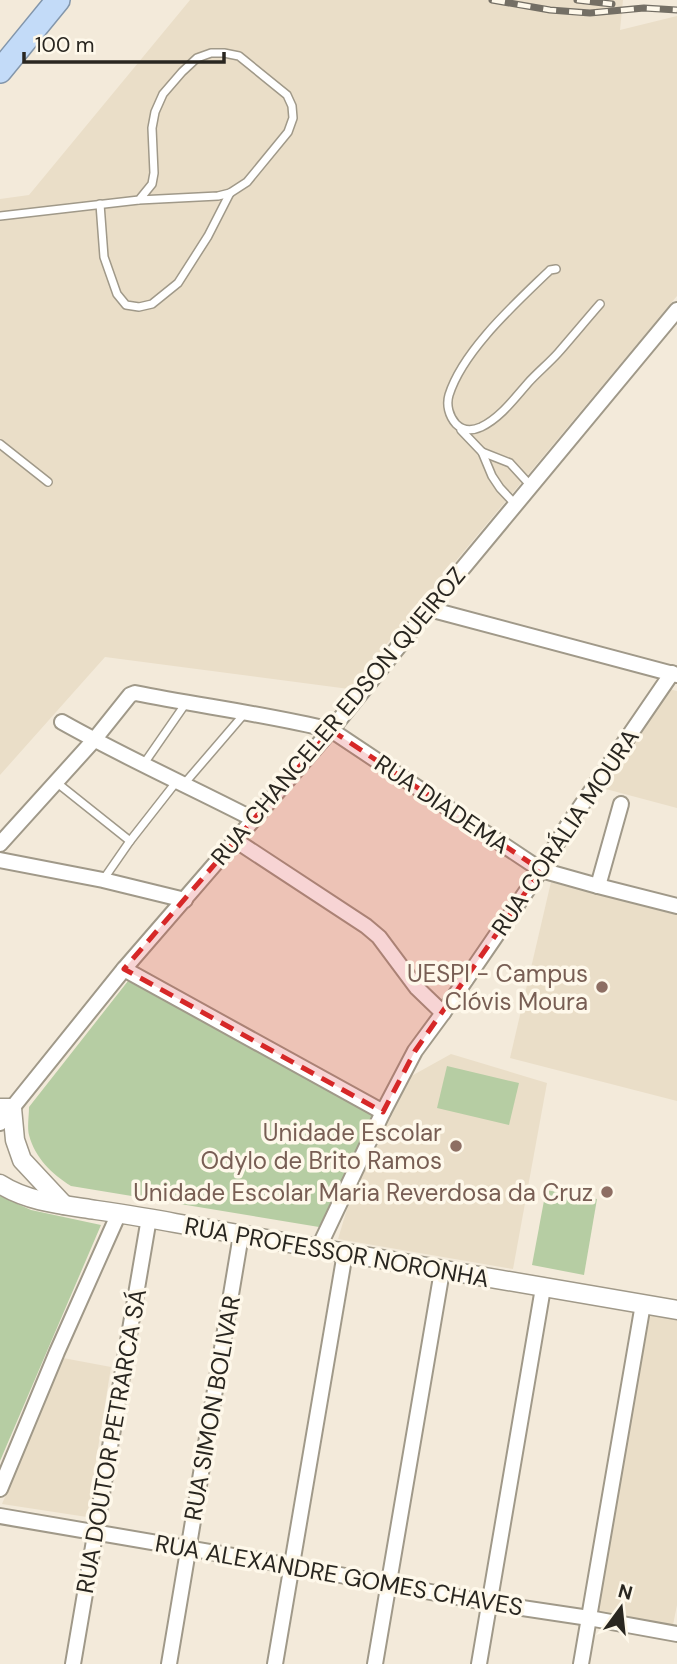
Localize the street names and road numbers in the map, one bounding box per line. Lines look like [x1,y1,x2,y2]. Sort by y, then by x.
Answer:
street label: RUA CHANCELER EDSON QUEIROZ [204,560,472,872]
street label: RUA CORÁLIA MOURA [484,723,646,941]
street label: RUA DIADEMA [369,748,515,860]
street label: RUA PROFESSOR NORONHA [182,1210,492,1294]
street label: RUA DOUTOR PETRARCA SÁ [69,1286,153,1596]
street label: RUA SIMON BOLIVAR [177,1293,247,1523]
street label: RUA ALEXANDRE GOMES CHAVES [153,1527,525,1623]

